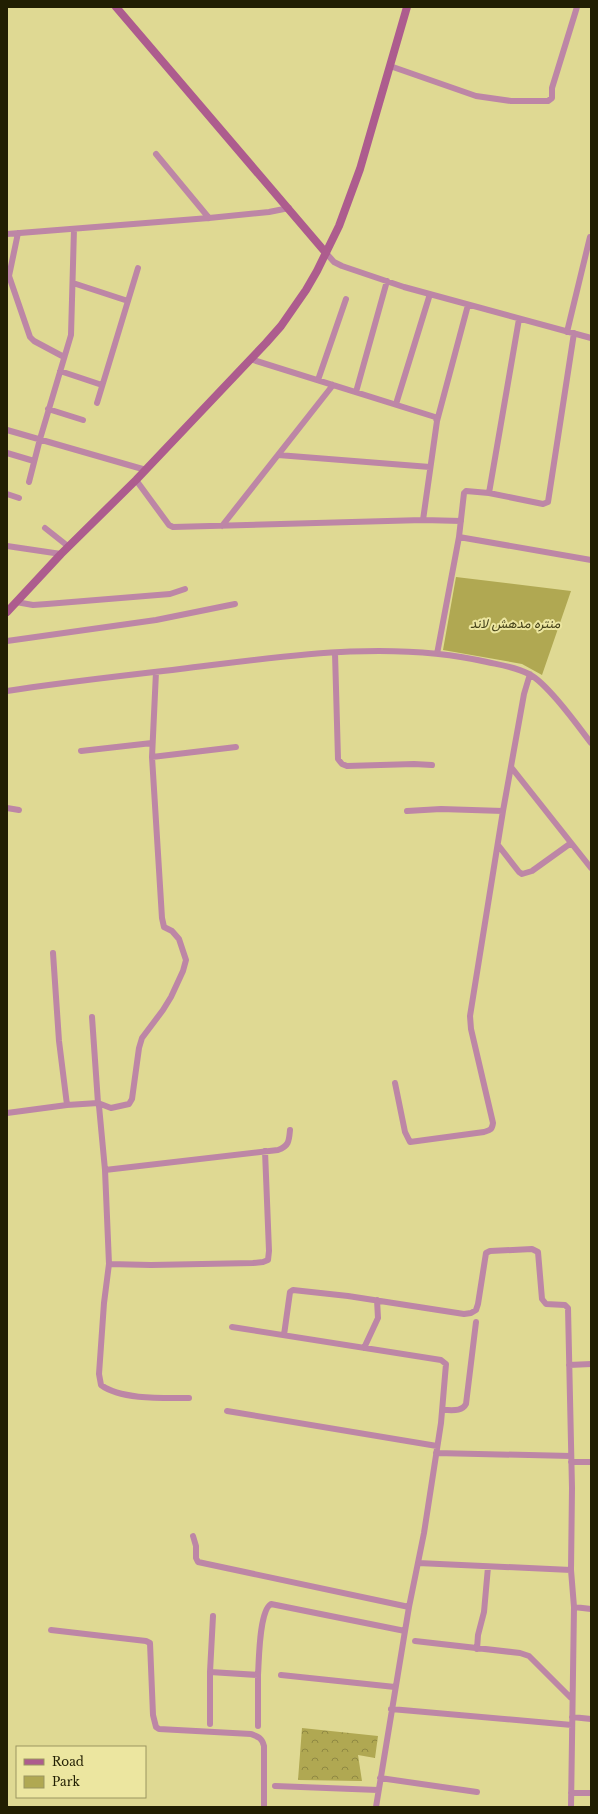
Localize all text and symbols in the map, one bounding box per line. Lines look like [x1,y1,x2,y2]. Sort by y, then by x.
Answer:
park label: منتره مدهش لاند [470,615,560,632]
legend [16,1746,146,1798]
text: Road [52,1754,84,1769]
text: Park [52,1774,80,1789]

